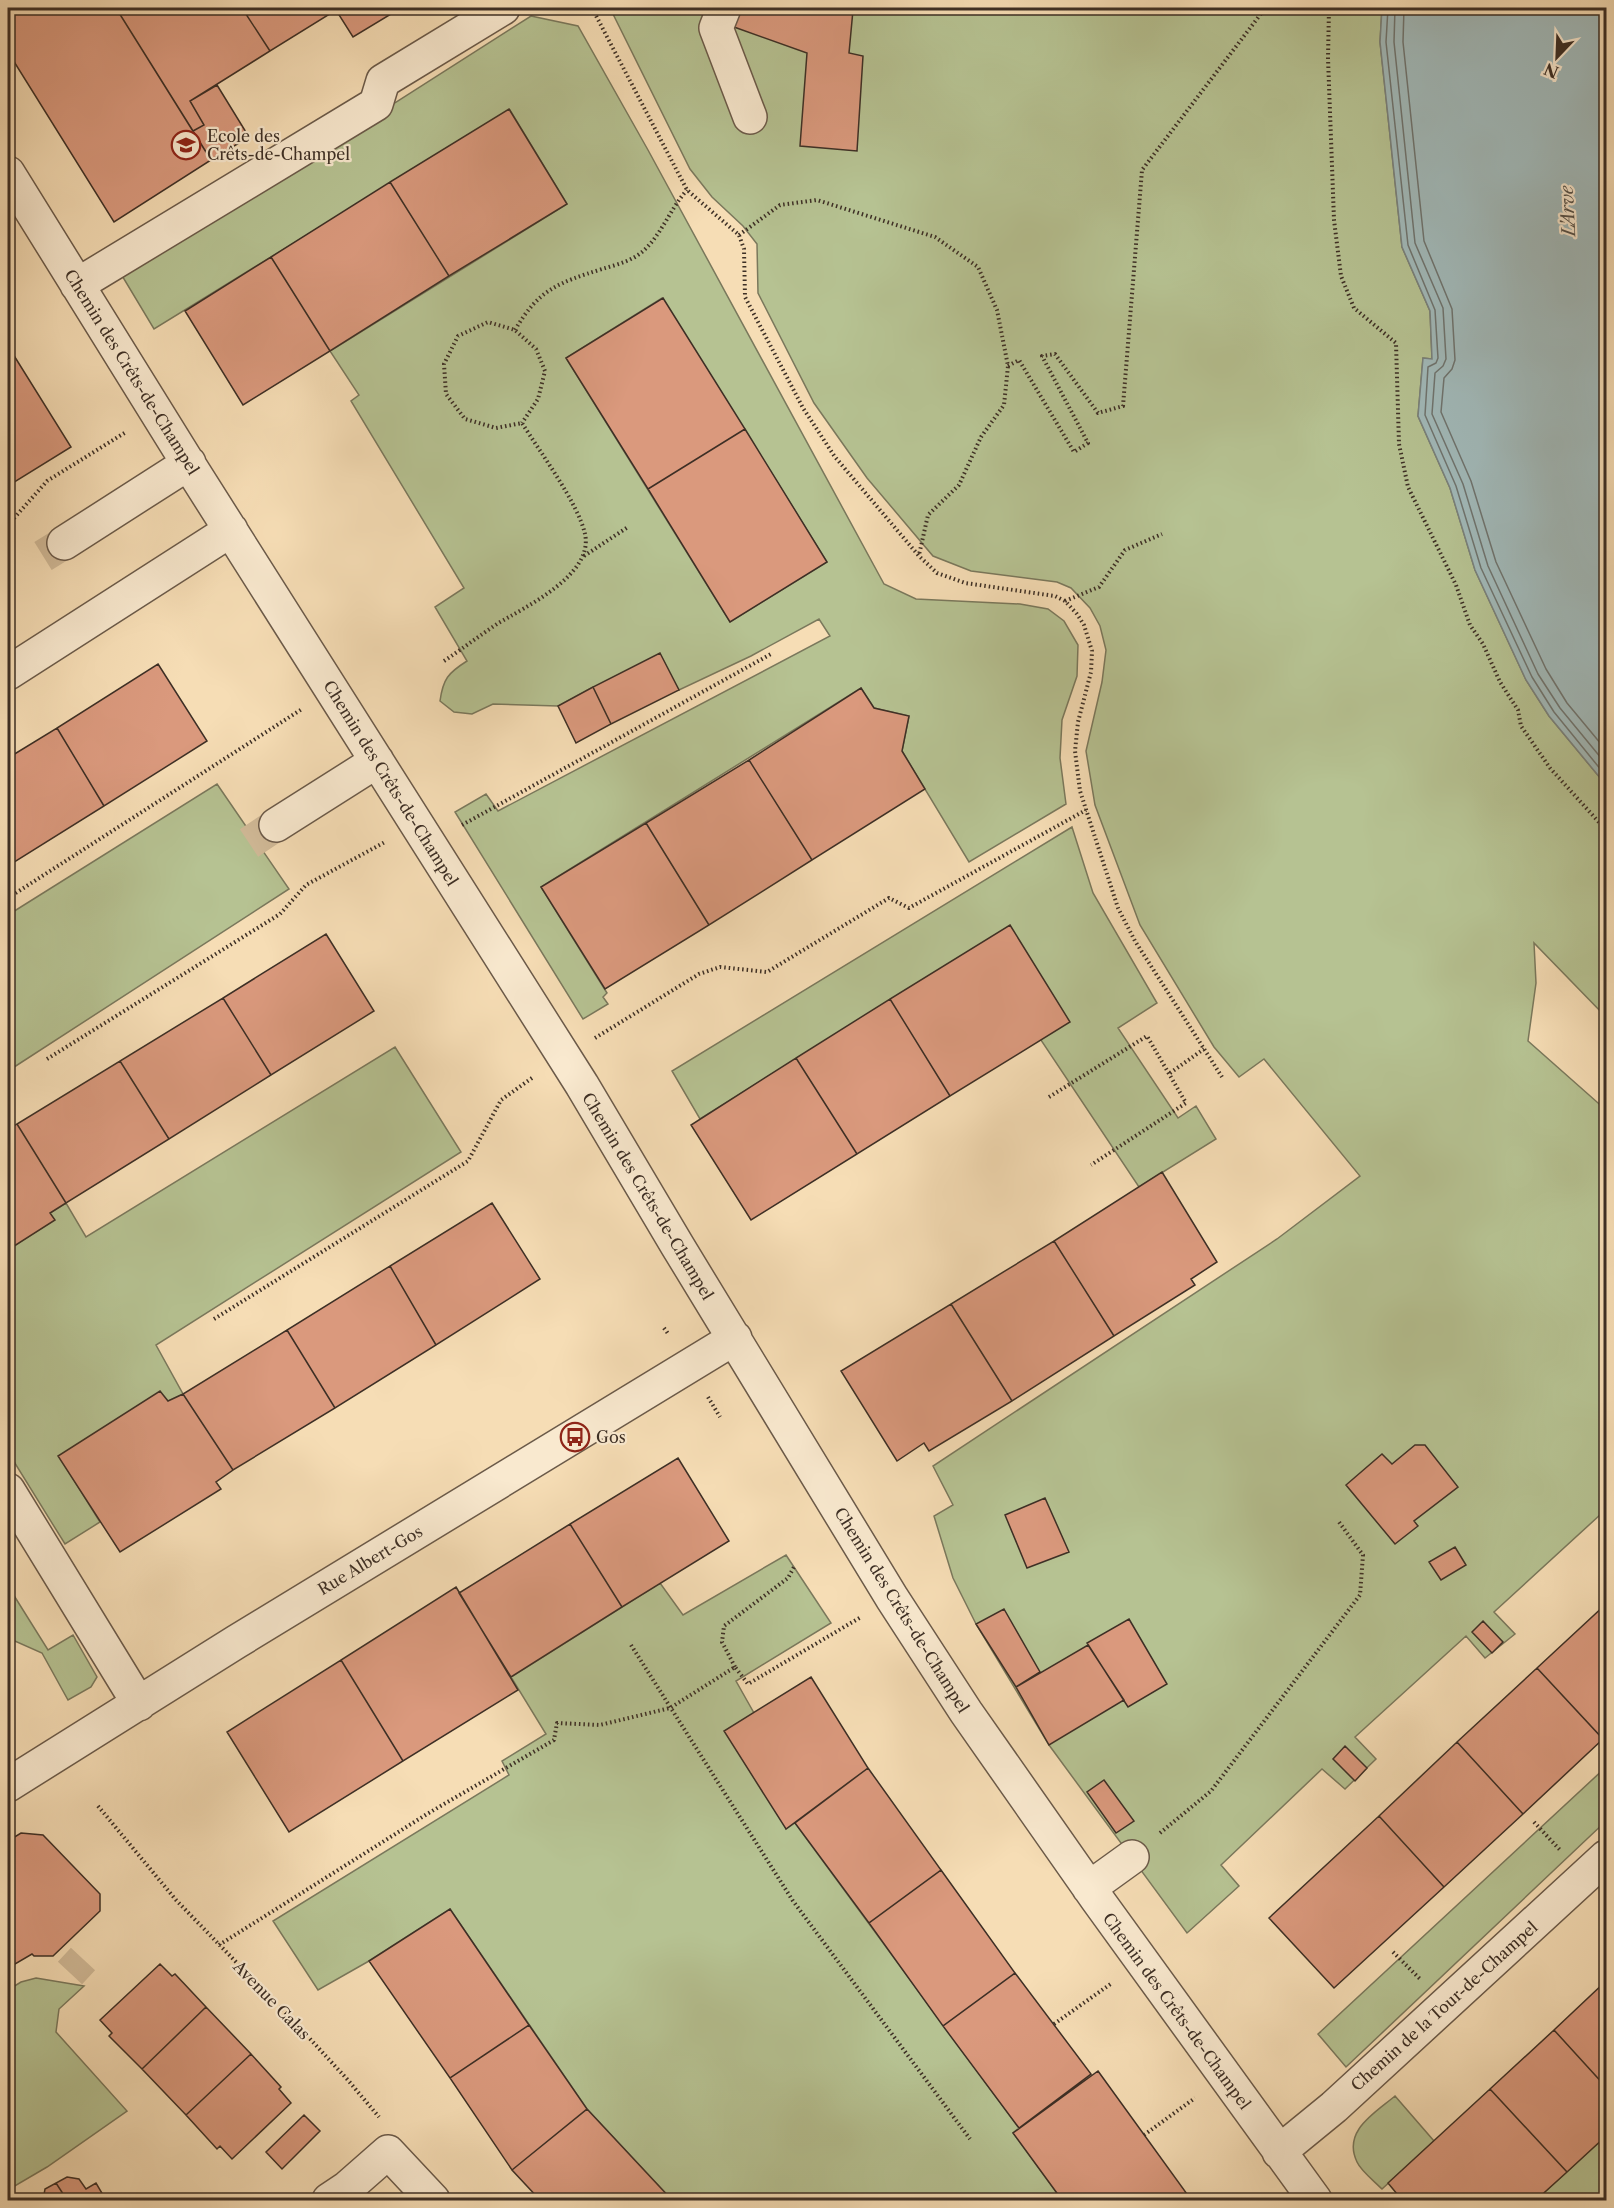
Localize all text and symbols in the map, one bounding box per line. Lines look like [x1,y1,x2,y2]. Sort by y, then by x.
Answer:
north arrow [1527,27,1587,87]
text: N [1541,59,1561,83]
place label: Ecole des Crêts-de-Champel [207,126,350,164]
school or university icon: Ecole des Crêts-de-Champel [170,129,202,161]
water label: L'Arve [1556,184,1580,239]
street label: Chemin des Crêts-de-Champel [60,266,204,479]
street label: Chemin des Crêts-de-Champel [319,677,463,890]
street label: Chemin des Crêts-de-Champel [578,1089,718,1304]
bus stop icon: Gos [559,1421,591,1453]
place label: Gos [596,1427,626,1447]
street label: Chemin des Crêts-de-Champel [830,1504,974,1717]
street label: Rue Albert-Gos [314,1521,426,1599]
street label: Chemin des Crêts-de-Champel [1099,1909,1255,2113]
street label: Chemin de la Tour-de-Champel [1347,1917,1542,2095]
street label: Avenue Calas [229,1956,315,2044]

